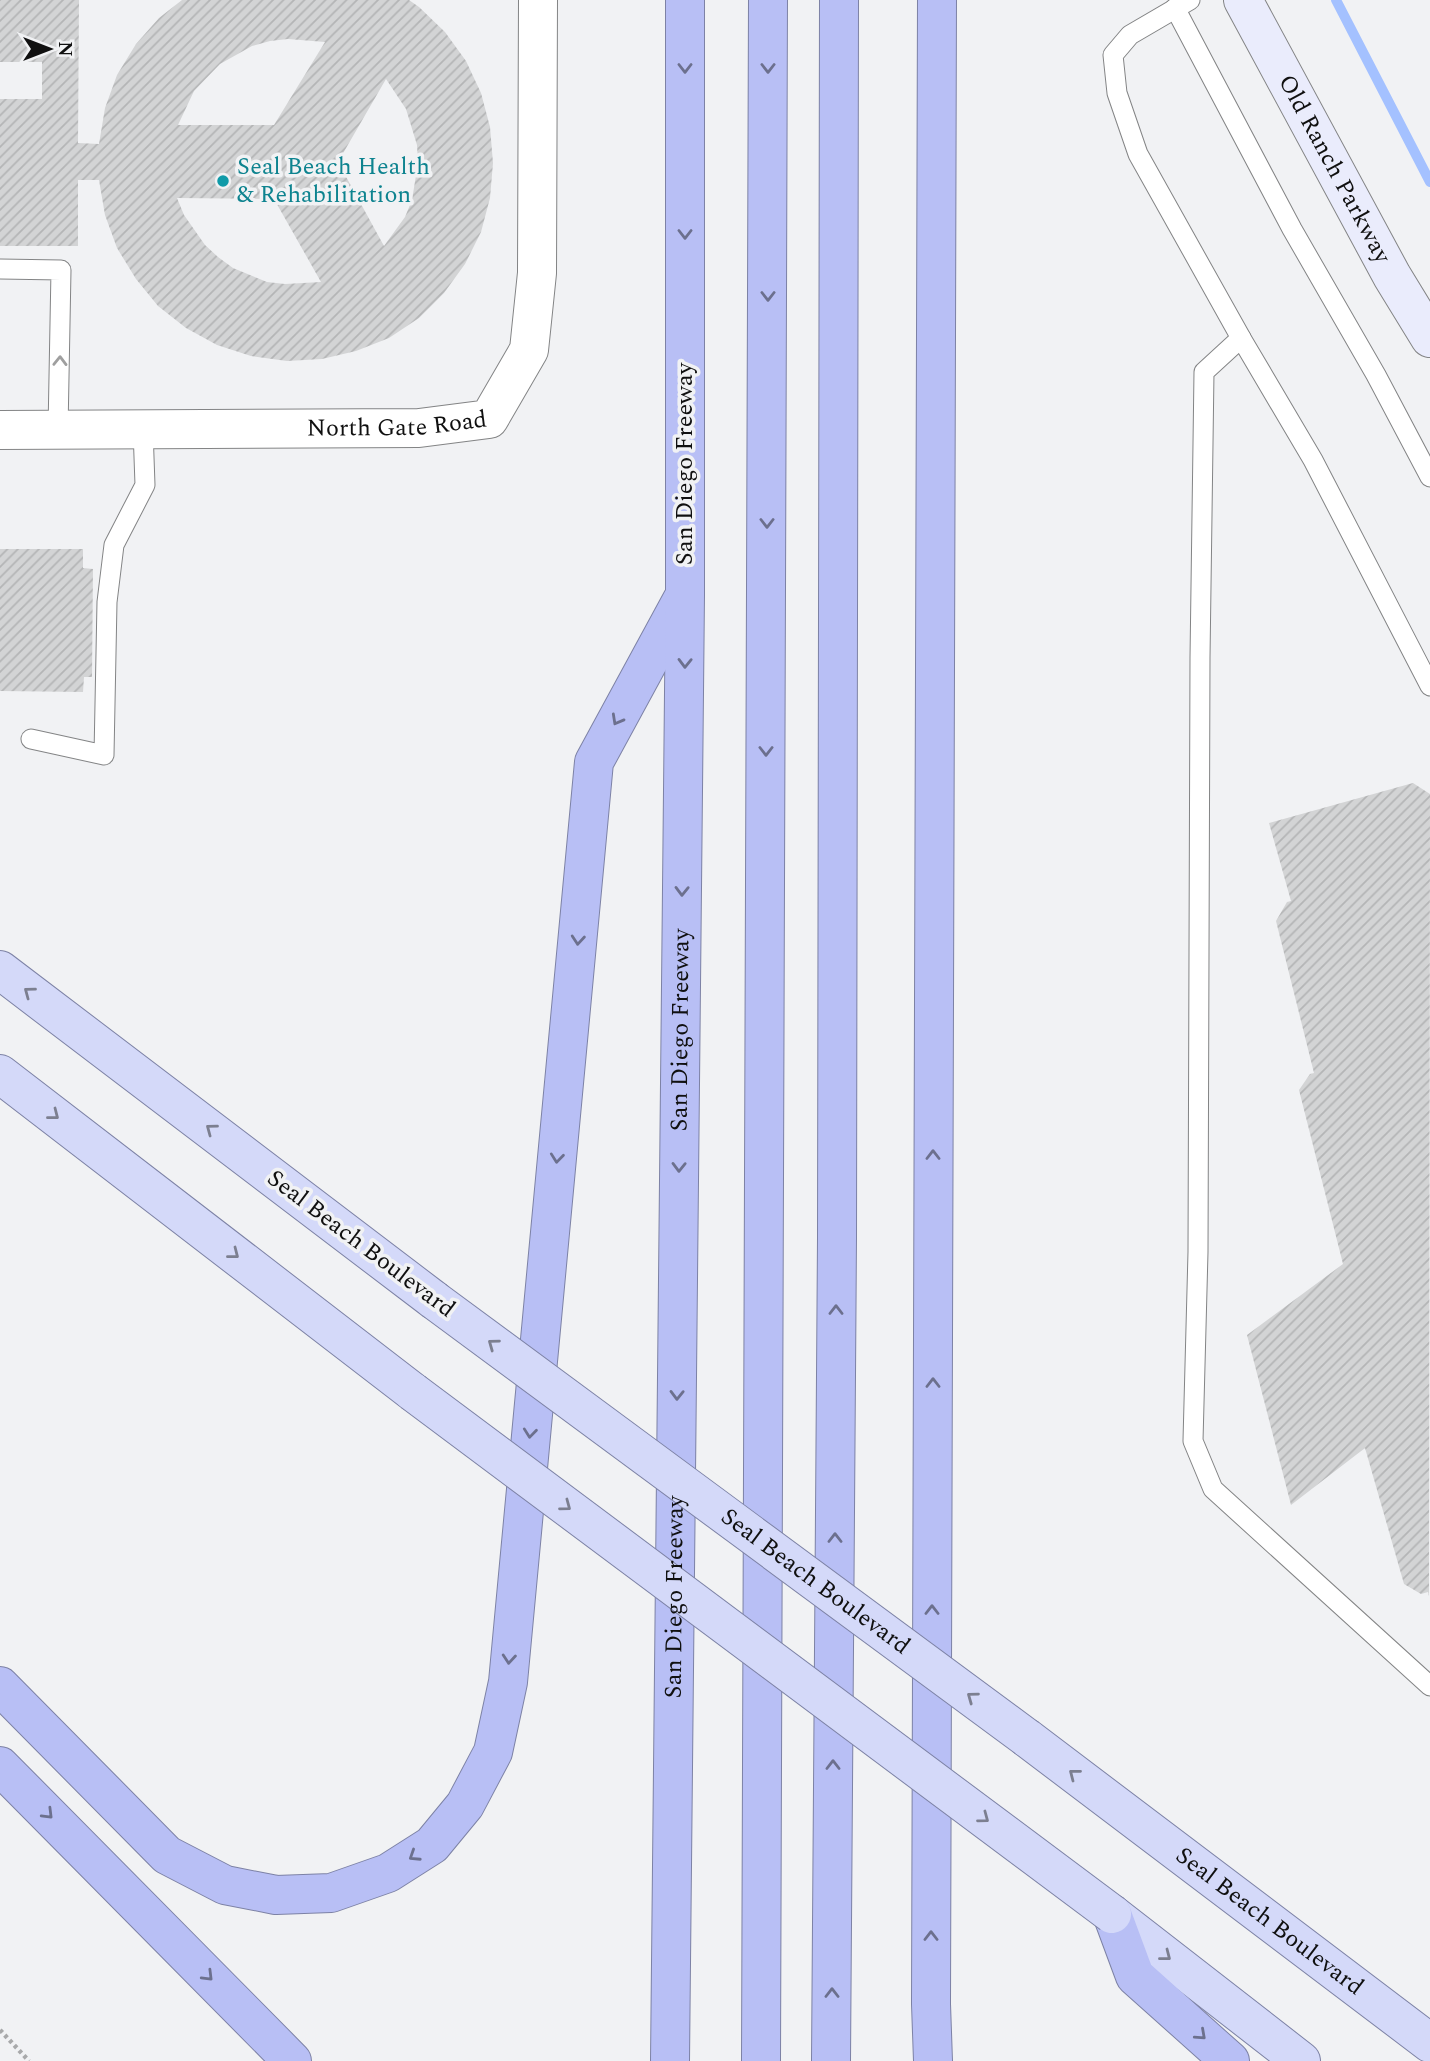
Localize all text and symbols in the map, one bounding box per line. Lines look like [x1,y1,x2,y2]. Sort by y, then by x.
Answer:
north arrow [14,14,84,84]
text: N [50,41,79,57]
one-way arrow [677,63,693,74]
one-way arrow [760,63,776,74]
street label: Old Ranch Parkway [1269,68,1401,271]
place label: Seal Beach Health & Rehabilitation [237,149,430,213]
marker: Seal Beach Health & Rehabilitation [215,173,231,189]
one-way arrow [677,229,693,240]
one-way arrow [760,291,776,301]
one-way arrow [52,356,67,367]
street label: San Diego Freeway [667,361,703,565]
street label: North Gate Road [307,401,489,447]
one-way arrow [759,518,775,529]
one-way arrow [677,658,692,669]
one-way arrow [612,712,626,725]
one-way arrow [758,746,774,756]
one-way arrow [674,886,690,896]
street label: San Diego Freeway [662,927,700,1132]
one-way arrow [571,935,586,946]
one-way arrow [24,988,37,1000]
one-way arrow [46,1107,59,1120]
one-way arrow [206,1125,218,1137]
one-way arrow [925,1149,941,1160]
one-way arrow [550,1152,565,1163]
street label: Seal Beach Boulevard [259,1161,463,1327]
one-way arrow [671,1162,687,1173]
one-way arrow [226,1246,239,1259]
one-way arrow [828,1305,844,1315]
one-way arrow [488,1340,501,1352]
one-way arrow [925,1377,941,1387]
one-way arrow [669,1390,685,1400]
one-way arrow [523,1427,538,1439]
street label: San Diego Freeway [656,1494,694,1699]
one-way arrow [558,1498,570,1511]
street label: Seal Beach Boulevard [713,1499,918,1664]
one-way arrow [827,1532,843,1543]
one-way arrow [924,1604,940,1615]
one-way arrow [502,1654,517,1665]
one-way arrow [967,1693,979,1706]
one-way arrow [825,1760,841,1770]
one-way arrow [1069,1770,1081,1783]
one-way arrow [40,1806,53,1819]
one-way arrow [976,1810,988,1822]
street label: Seal Beach Boulevard [1168,1838,1371,2005]
one-way arrow [408,1848,421,1861]
one-way arrow [923,1930,939,1940]
one-way arrow [1158,1947,1170,1960]
one-way arrow [200,1968,212,1980]
one-way arrow [824,1987,839,1998]
one-way arrow [1193,2027,1206,2039]

